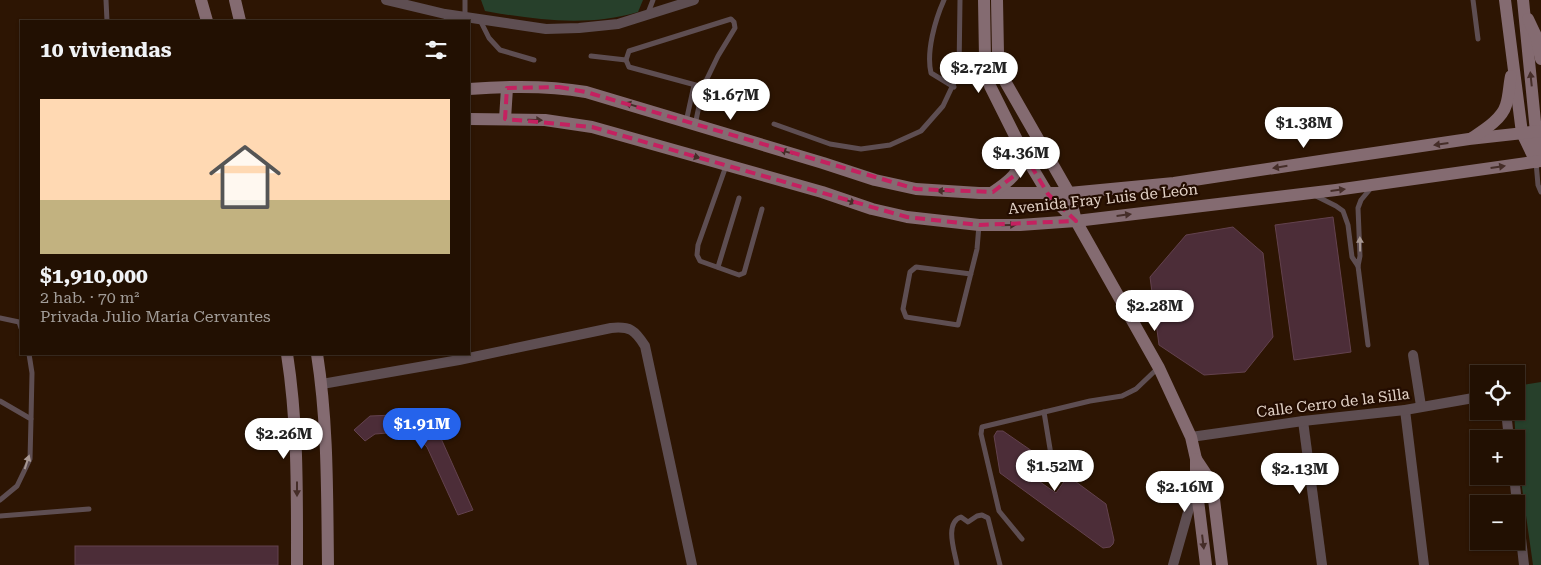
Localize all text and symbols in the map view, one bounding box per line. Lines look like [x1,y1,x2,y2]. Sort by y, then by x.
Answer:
icon: filters [422,36,450,64]
text: 10 viviendas [40,38,171,62]
pin: $2.72M [938,52,1020,94]
text: $2.72M [951,58,1007,77]
one-way arrow [1527,70,1535,86]
pin: $1.67M [690,78,772,121]
text: $1.67M [703,85,759,104]
one-way arrow [624,101,639,109]
pin: $1.38M [1263,106,1345,149]
text: $1.38M [1276,113,1332,132]
one-way arrow [527,116,543,124]
icon: home [200,132,290,222]
pin: $4.36M [980,136,1062,179]
one-way arrow [1432,140,1448,148]
text: $4.36M [993,143,1049,162]
one-way arrow [780,148,795,156]
one-way arrow [685,153,700,161]
one-way arrow [1271,163,1287,171]
one-way arrow [1491,163,1507,171]
street label: Avenida Fray Luis de León [1007,180,1199,218]
one-way arrow [1330,186,1346,194]
one-way arrow [936,187,952,195]
one-way arrow [842,197,857,205]
one-way arrow [1116,211,1132,219]
one-way arrow [1001,221,1017,229]
one-way arrow [1356,236,1364,252]
text: $1,910,000 [40,264,148,288]
text: 2 hab. · 70 m² [40,288,140,307]
pin: $2.28M [1114,290,1196,332]
text: $2.28M [1127,296,1183,315]
text: Privada Julio María Cervantes [40,307,271,326]
map controls [1470,365,1525,550]
button: locate [1470,365,1525,420]
street label: Calle Cerro de la Silla [1255,385,1411,421]
pin: $1.91M [381,408,463,450]
text: $1.91M [394,414,450,433]
pin: $2.26M [243,418,325,460]
text: $2.26M [256,424,312,443]
button: + [1470,430,1525,485]
pin: $1.52M [1014,450,1096,492]
pin: $2.13M [1259,452,1341,495]
one-way arrow [24,454,32,469]
text: $1.52M [1027,456,1083,475]
text: $2.13M [1272,459,1328,478]
pin: $2.16M [1144,470,1226,513]
text: $2.16M [1157,477,1213,496]
one-way arrow [293,482,301,498]
button: − [1470,495,1525,550]
one-way arrow [1199,534,1207,550]

